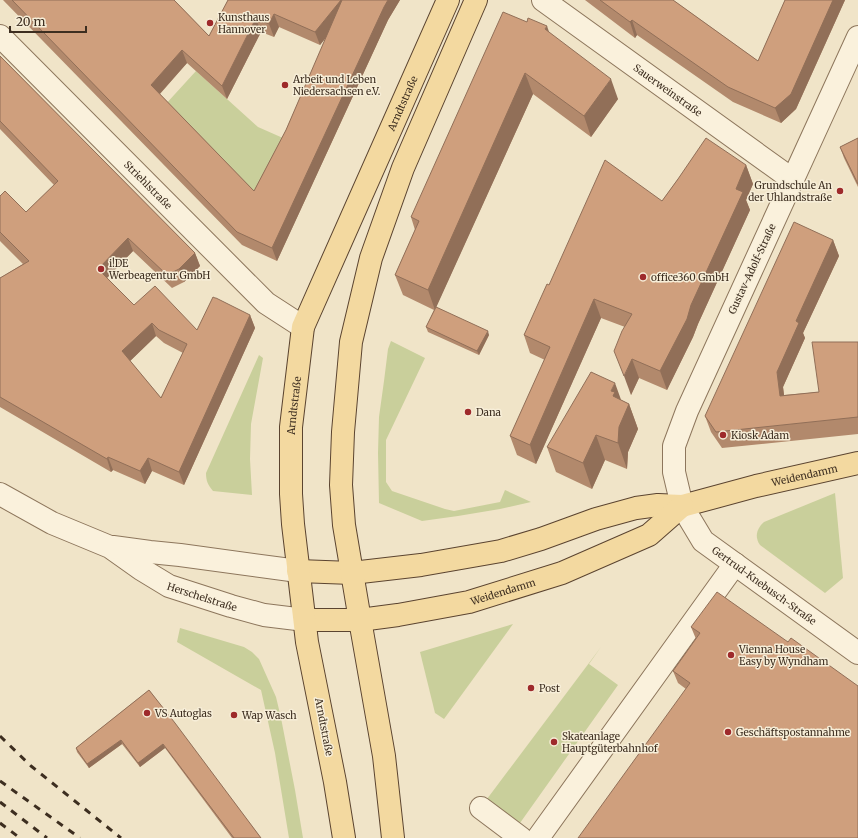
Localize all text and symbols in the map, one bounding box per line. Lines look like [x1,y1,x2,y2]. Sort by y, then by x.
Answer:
scale bar [10,8,86,34]
place label: Kunsthaus Hannover [218,11,270,36]
text: 20 m [16,14,45,29]
marker: Kunsthaus Hannover [205,18,215,28]
street label: Sauerweinstraße [631,61,705,119]
place label: Arbeit und Leben Niedersachsen e.V. [292,73,380,98]
street label: Arndtstraße [384,74,420,134]
marker: Arbeit und Leben Niedersachsen e.V. [280,80,290,90]
street label: Striehlstraße [121,158,175,212]
place label: Grundschule An der Uhlandstraße [748,179,832,204]
marker: Grundschule An der Uhlandstraße [835,186,845,196]
street label: Gustav-Adolf-Straße [725,222,779,316]
place label: i!DE Werbeagentur GmbH [108,257,210,282]
marker: i!DE Werbeagentur GmbH [96,264,106,274]
place label: office360 GmbH [651,271,729,284]
marker: office360 GmbH [638,272,648,282]
street label: Arndtstraße [284,376,304,436]
place label: Dana [476,406,502,419]
marker: Dana [463,407,473,417]
place label: Kiosk Adam [731,429,789,442]
marker: Kiosk Adam [718,430,728,440]
street label: Weidendamm [769,461,839,489]
street label: Gertrud-Knebusch-Straße [710,543,819,627]
street label: Weidendamm [468,575,537,608]
street label: Herschelstraße [166,579,239,614]
place label: Vienna House Easy by Wyndham [738,643,828,668]
marker: Vienna House Easy by Wyndham [726,650,736,660]
place label: Post [539,682,560,695]
marker: Post [526,683,536,693]
street label: Arndtstraße [312,696,336,757]
place label: VS Autoglas [154,707,212,720]
marker: VS Autoglas [142,708,152,718]
place label: Wap Wasch [241,709,297,722]
marker: Wap Wasch [229,710,239,720]
place label: Geschäftspostannahme [736,726,850,739]
marker: Geschäftspostannahme [723,727,733,737]
place label: Skateanlage Hauptgüterbahnhof [562,730,659,755]
marker: Skateanlage Hauptgüterbahnhof [549,737,559,747]

